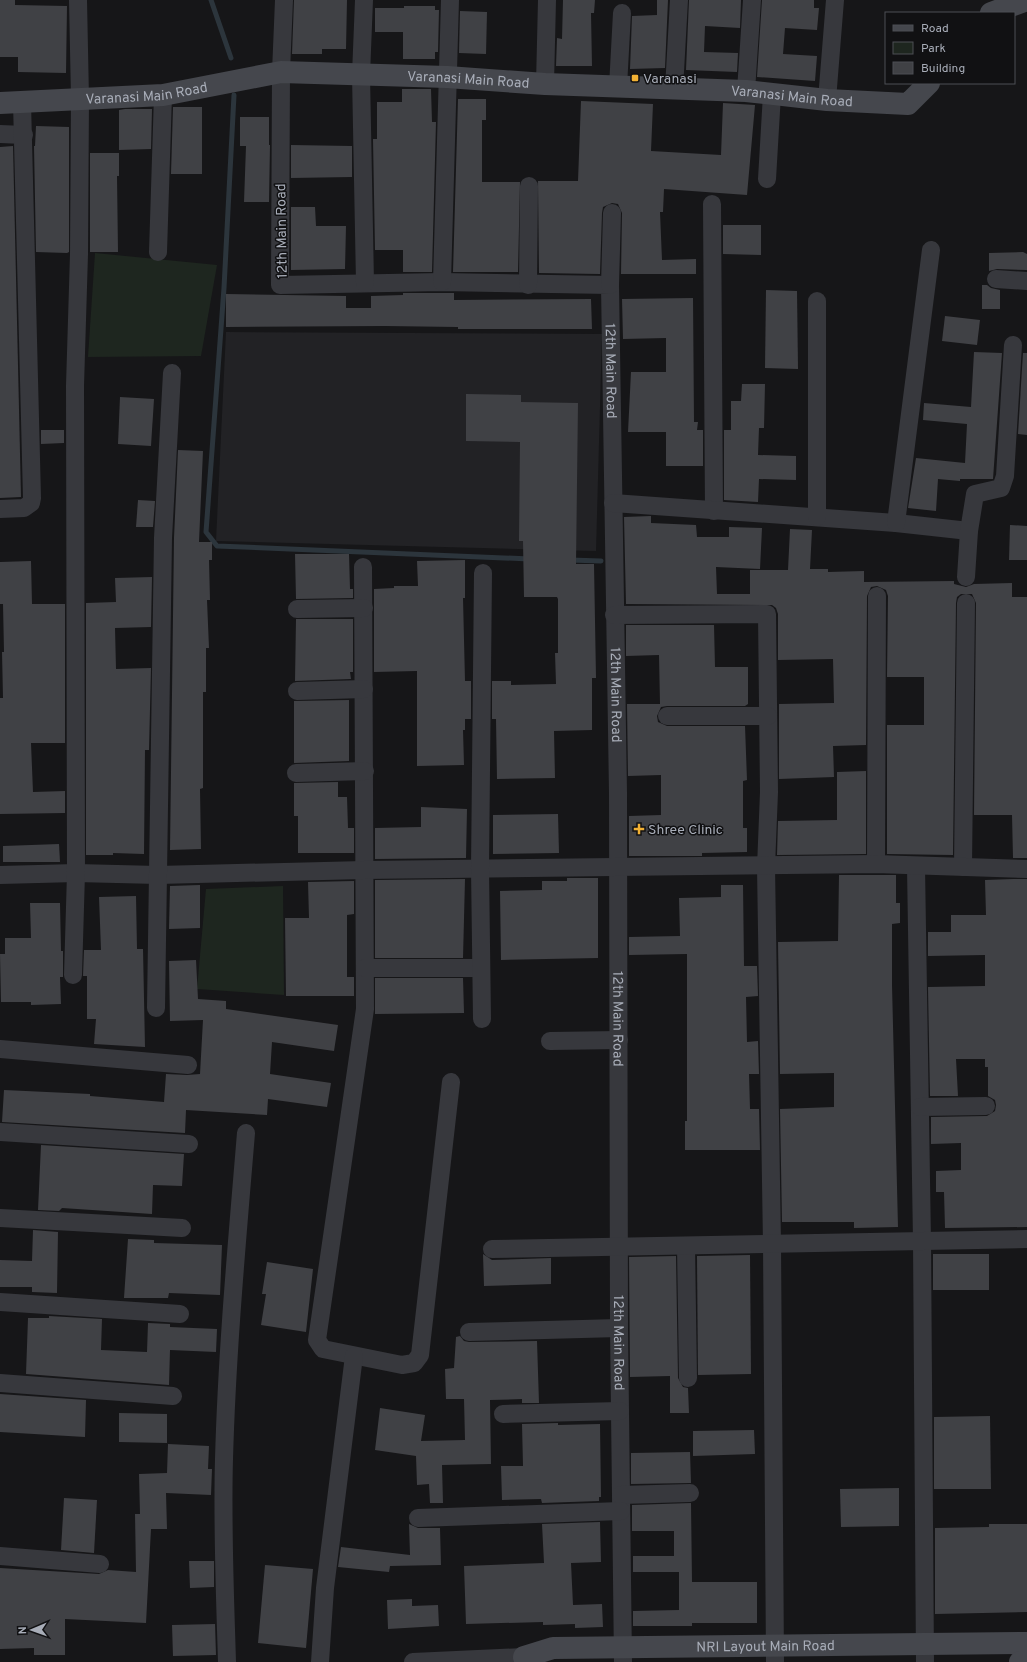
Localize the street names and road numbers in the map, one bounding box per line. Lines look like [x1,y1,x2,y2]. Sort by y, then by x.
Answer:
street label: Varanasi Main Road [407,69,530,93]
street label: Varanasi Main Road [85,80,209,109]
street label: Varanasi Main Road [731,83,853,111]
street label: 12th Main Road [273,183,292,279]
street label: 12th Main Road [601,323,619,419]
street label: 12th Main Road [606,647,624,743]
street label: 12th Main Road [608,971,626,1067]
street label: 12th Main Road [609,1295,627,1391]
street label: NRI Layout Main Road [696,1638,835,1656]

